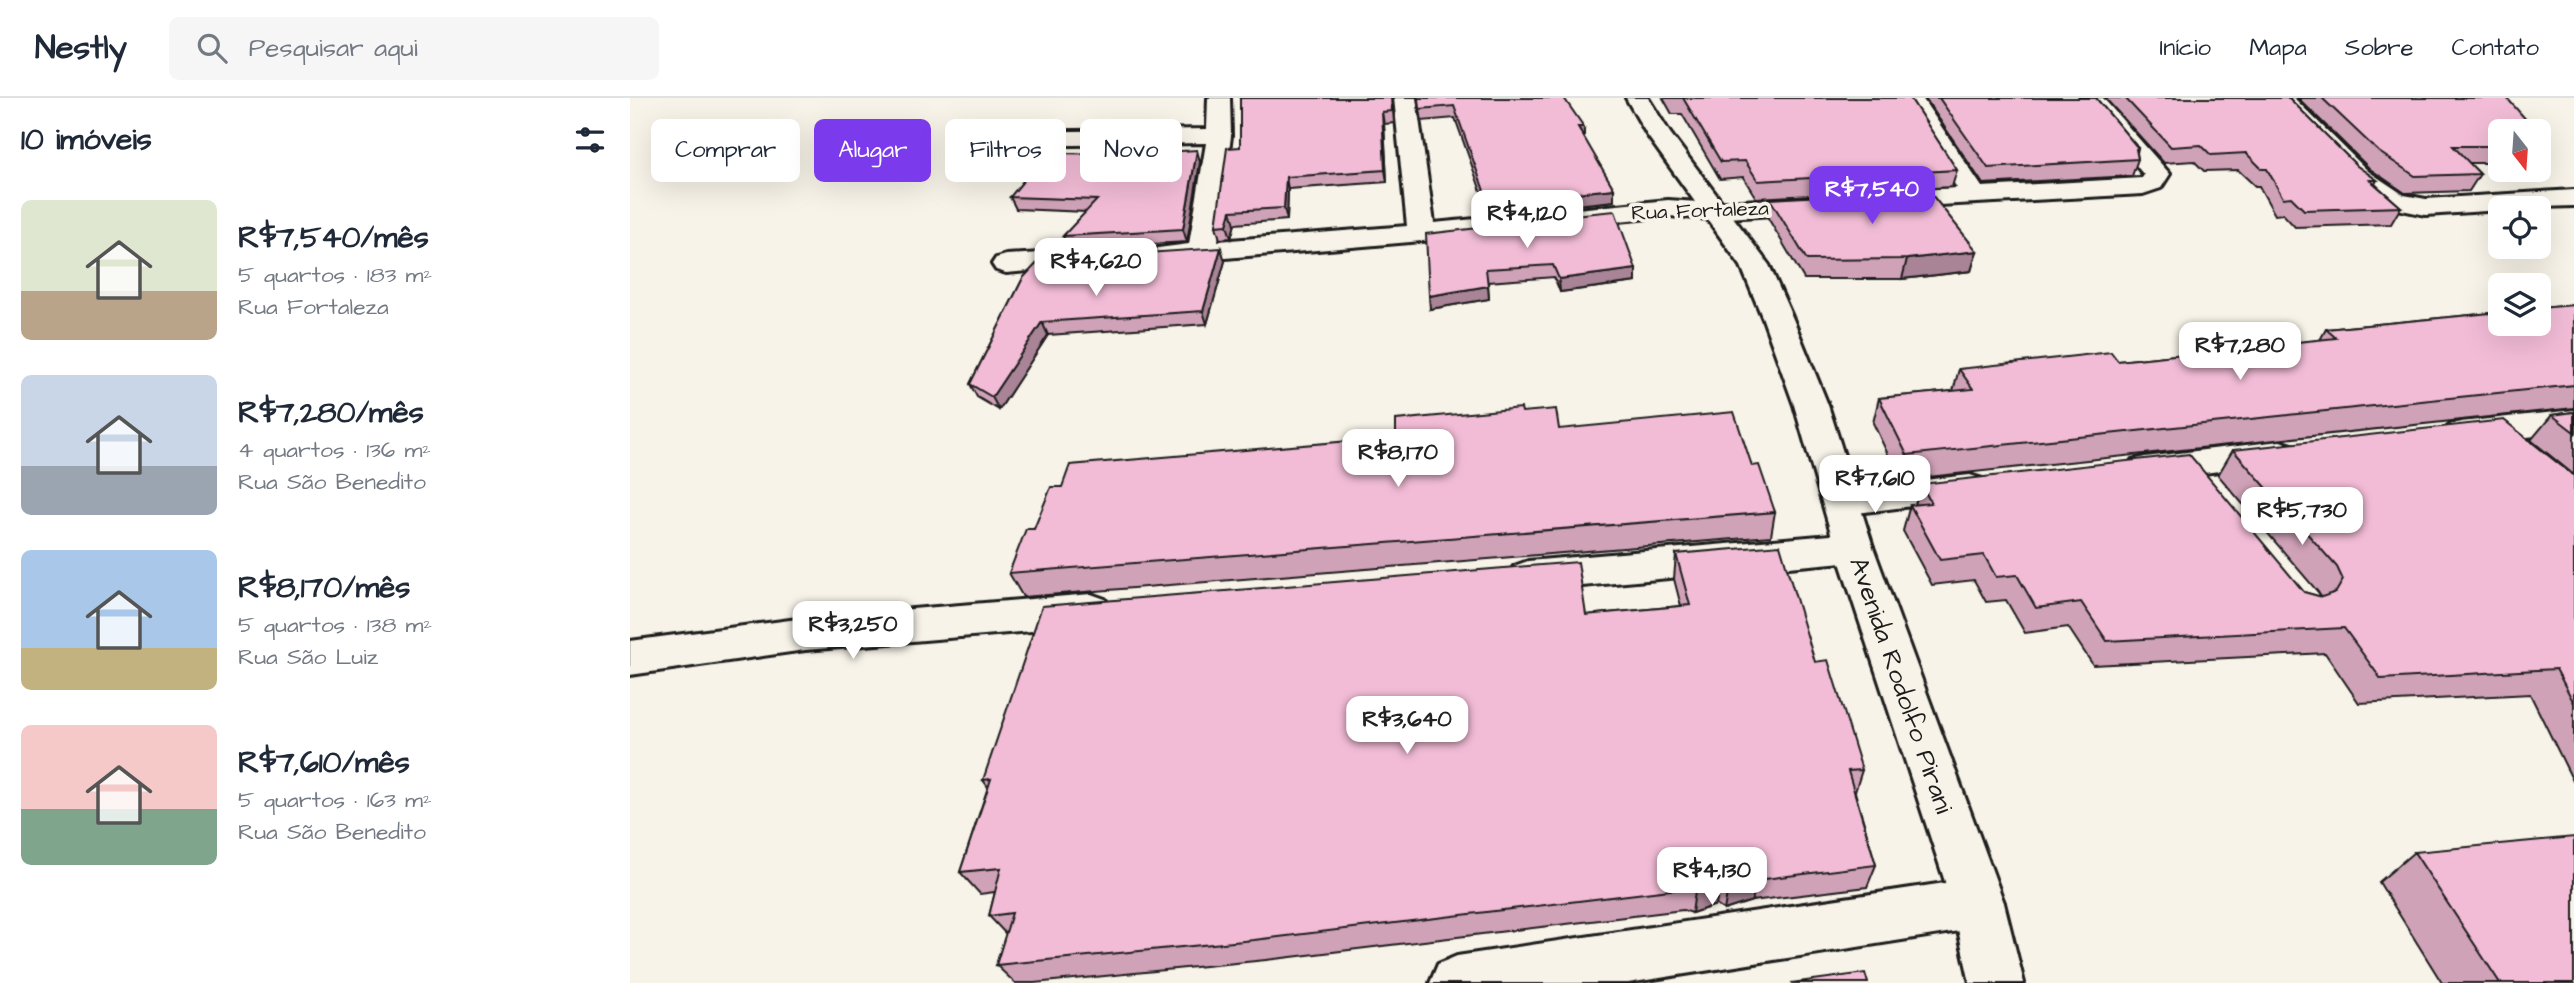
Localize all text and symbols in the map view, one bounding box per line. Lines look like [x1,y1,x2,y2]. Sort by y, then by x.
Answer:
search box [169,17,659,80]
text: Nestly [35,25,127,71]
icon: search [193,29,231,67]
text: Pesquisar aqui [249,30,418,66]
text: Início [2160,31,2211,65]
text: Mapa [2249,31,2307,65]
text: Sobre [2345,31,2413,65]
text: Contato [2451,31,2539,65]
text: 10 imóveis [21,119,152,161]
chip: Comprar [651,119,800,182]
chip: Alugar [814,119,931,182]
chip: Filtros [945,119,1066,182]
chip: Novo [1080,119,1182,182]
north arrow [2488,119,2552,182]
map controls [2488,119,2551,336]
icon: filters [571,121,609,159]
pin: R$7,540 [1807,166,1937,226]
text: R$7,540 [1825,173,1919,205]
pin: R$4,120 [1462,190,1592,250]
street label: Rua Fortaleza [1631,194,1770,227]
button: locate [2488,196,2551,259]
text: R$4,120 [1487,197,1567,229]
text: R$7,540/mês [238,217,429,259]
icon: home [77,228,161,312]
pin: R$4,620 [1031,238,1161,298]
text: R$4,620 [1050,245,1142,277]
text: 5 quartos · 183 m² [238,259,432,291]
button: layers [2488,273,2551,336]
text: Rua Fortaleza [238,291,389,323]
pin: R$7,280 [2175,322,2305,382]
text: R$7,280 [2195,329,2285,361]
text: R$7,280/mês [238,392,424,434]
icon: home [77,403,161,487]
pin: R$8,170 [1333,430,1463,489]
text: 4 quartos · 136 m² [238,434,431,466]
text: R$8,170 [1358,436,1438,468]
pin: R$7,610 [1810,456,1940,515]
text: R$7,610 [1835,462,1915,494]
text: Rua São Benedito [238,466,426,498]
pin: R$5,730 [2237,488,2367,547]
text: R$5,730 [2257,494,2347,526]
street label: Avenida Rodolfo Pirani [1840,552,1962,818]
text: R$8,170/mês [238,567,410,609]
icon: home [77,578,161,662]
pin: R$3,250 [788,602,918,661]
text: R$3,250 [809,608,897,640]
text: 5 quartos · 138 m² [238,609,432,641]
text: Rua São Luiz [238,641,378,673]
pin: R$3,640 [1342,696,1472,756]
text: R$3,640 [1362,703,1452,735]
text: R$7,610/mês [238,742,410,784]
icon: home [77,753,161,837]
text: 5 quartos · 163 m² [238,784,432,816]
text: Rua São Benedito [238,816,426,848]
pin: R$4,130 [1647,848,1777,907]
text: R$4,130 [1673,854,1751,886]

